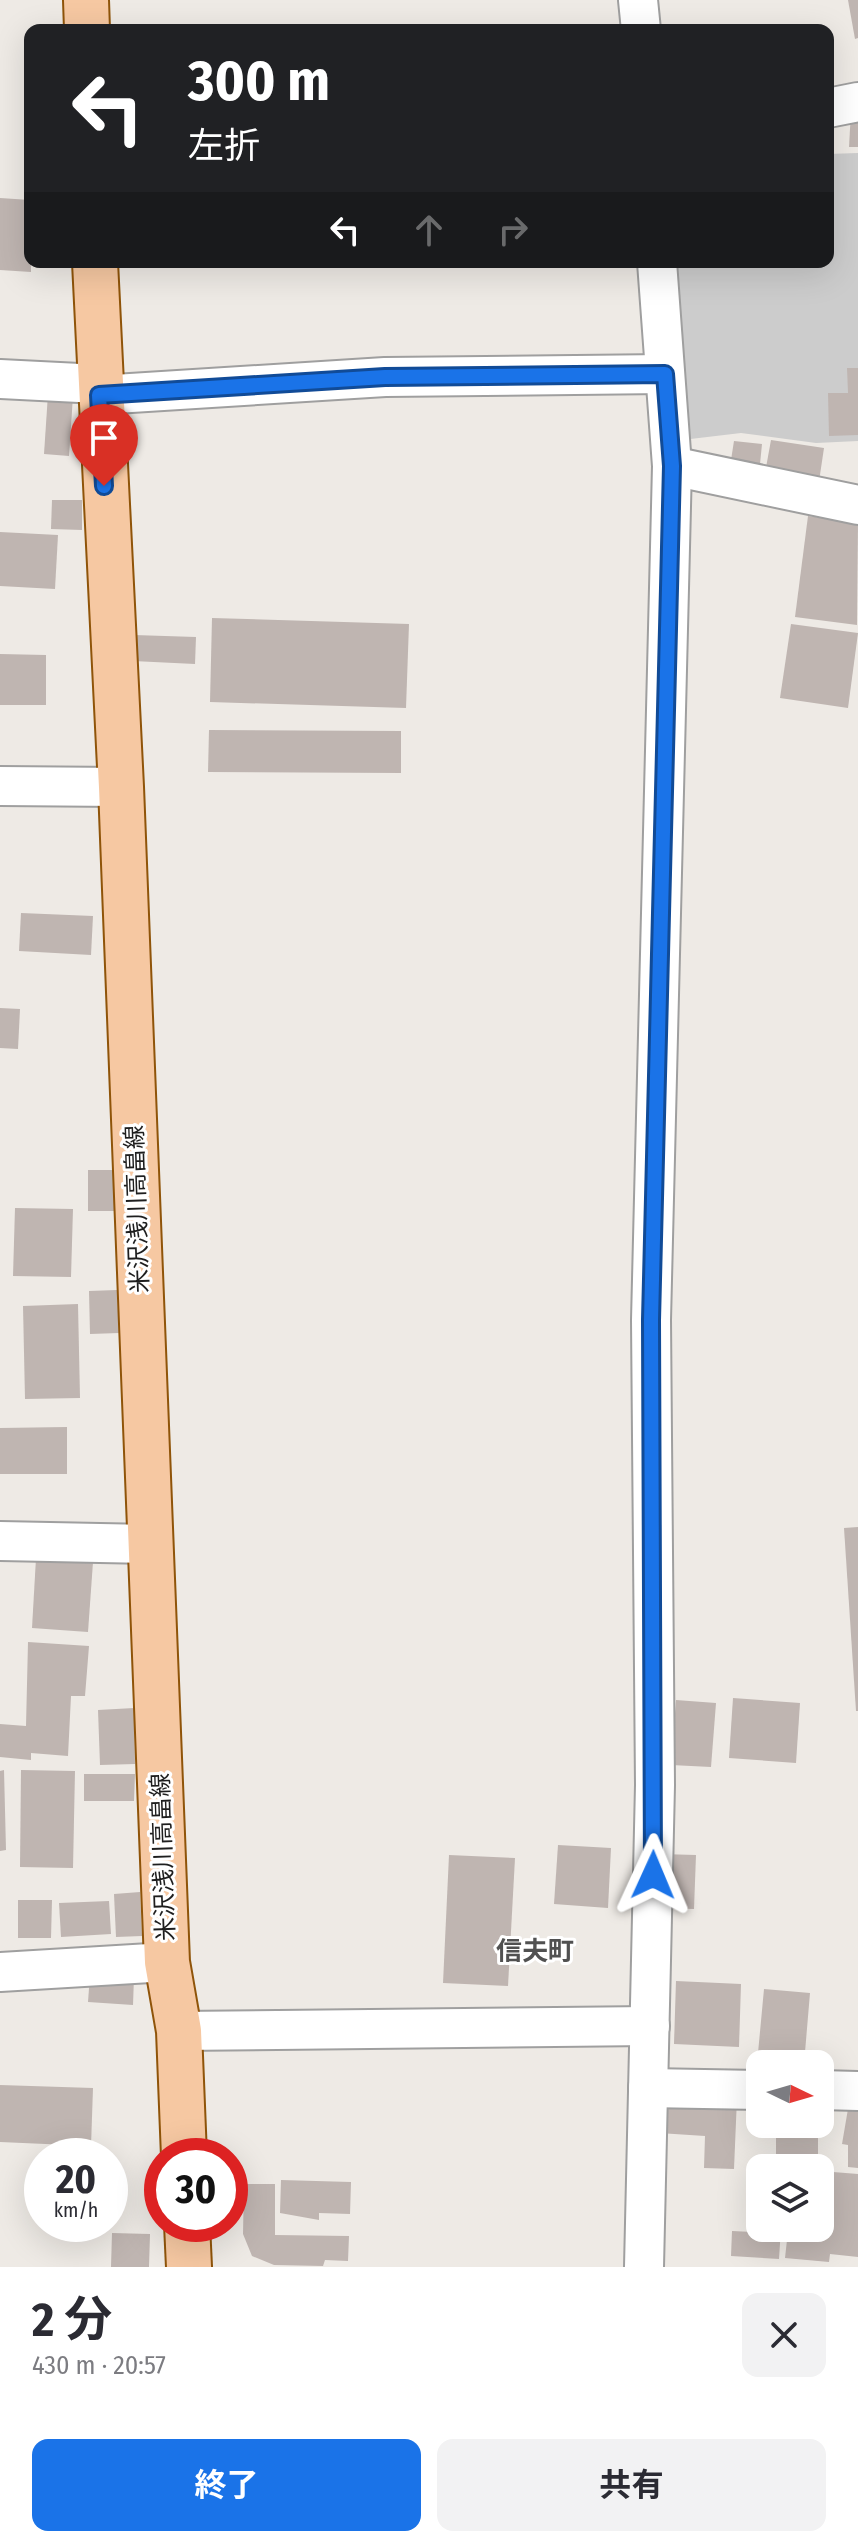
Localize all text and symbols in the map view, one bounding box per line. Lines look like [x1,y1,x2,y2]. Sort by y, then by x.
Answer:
text: 300 m [188,48,330,115]
icon: left [56,56,160,160]
text: 左折 [188,124,260,168]
icon: left [323,208,367,252]
icon: ahead [407,208,451,252]
icon: right [491,208,535,252]
pin [70,404,138,486]
icon: arrive [82,416,126,460]
street label: 米沢浅川高畠線 [120,1125,154,1293]
street label: 米沢浅川高畠線 [146,1773,180,1941]
position arrow [611,1833,695,1917]
district label: 信夫町 [496,1936,574,1967]
north arrow [746,2050,834,2138]
map controls [746,2050,834,2242]
speed limit sign: 30 [144,2138,248,2242]
button: layers [746,2154,834,2242]
text: 20 [56,2156,96,2204]
text: km/h [54,2198,98,2222]
text: 2 分 [32,2291,112,2349]
button: close [742,2293,826,2377]
text: 430 m · 20:57 [32,2350,166,2381]
button: 終了 [32,2439,421,2531]
button: 共有 [437,2439,826,2531]

